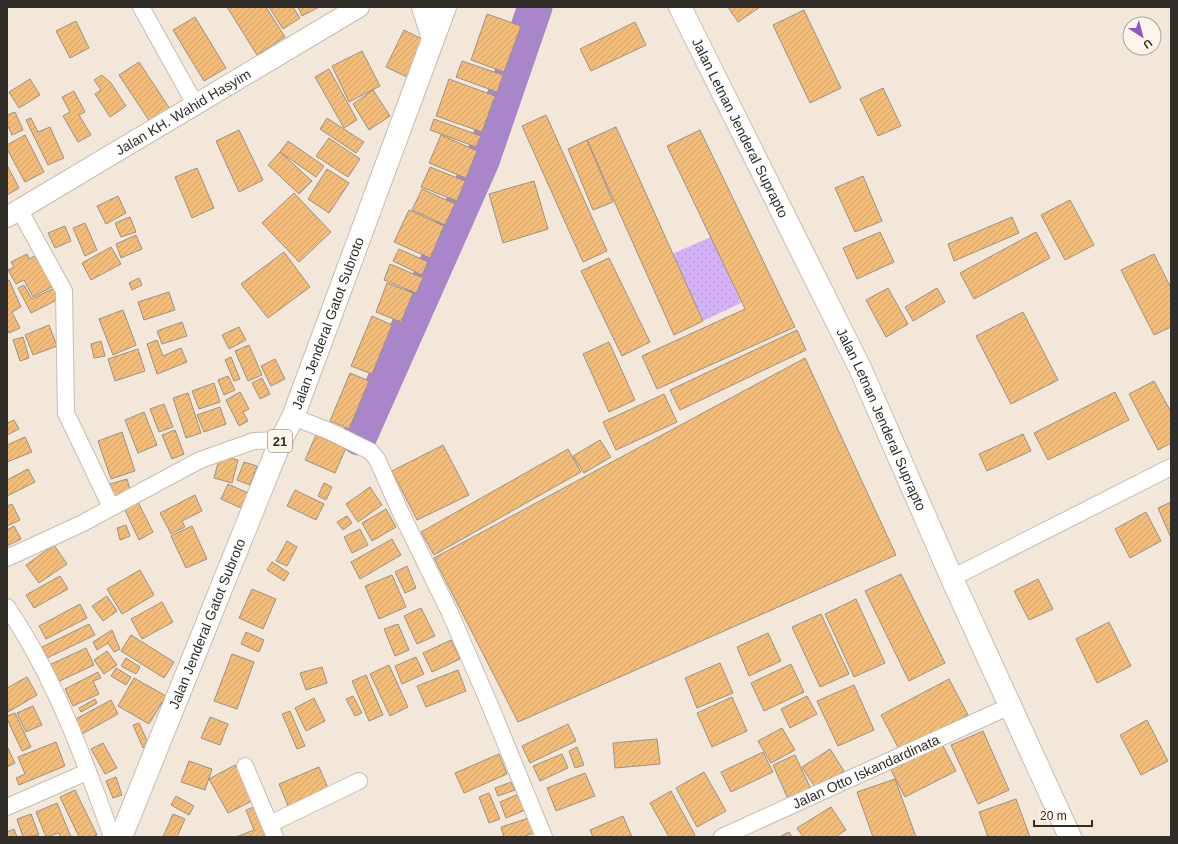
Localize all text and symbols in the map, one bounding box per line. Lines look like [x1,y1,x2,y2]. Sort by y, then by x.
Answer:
north arrow [1122,16,1162,56]
street label: Jalan Letnan Jenderal Suprapto [689,35,792,220]
text: U [1141,37,1155,51]
street label: Jalan KH. Wahid Hasyim [113,66,253,158]
street label: Jalan Jenderal Gatot Subroto [289,235,367,411]
street label: Jalan Letnan Jenderal Suprapto [833,325,929,513]
road number: 21 [268,430,292,452]
street label: Jalan Jenderal Gatot Subroto [165,536,249,711]
street label: Jalan Otto Iskandardinata [790,731,942,812]
scale bar [1034,802,1092,828]
text: 20 m [1040,809,1067,823]

